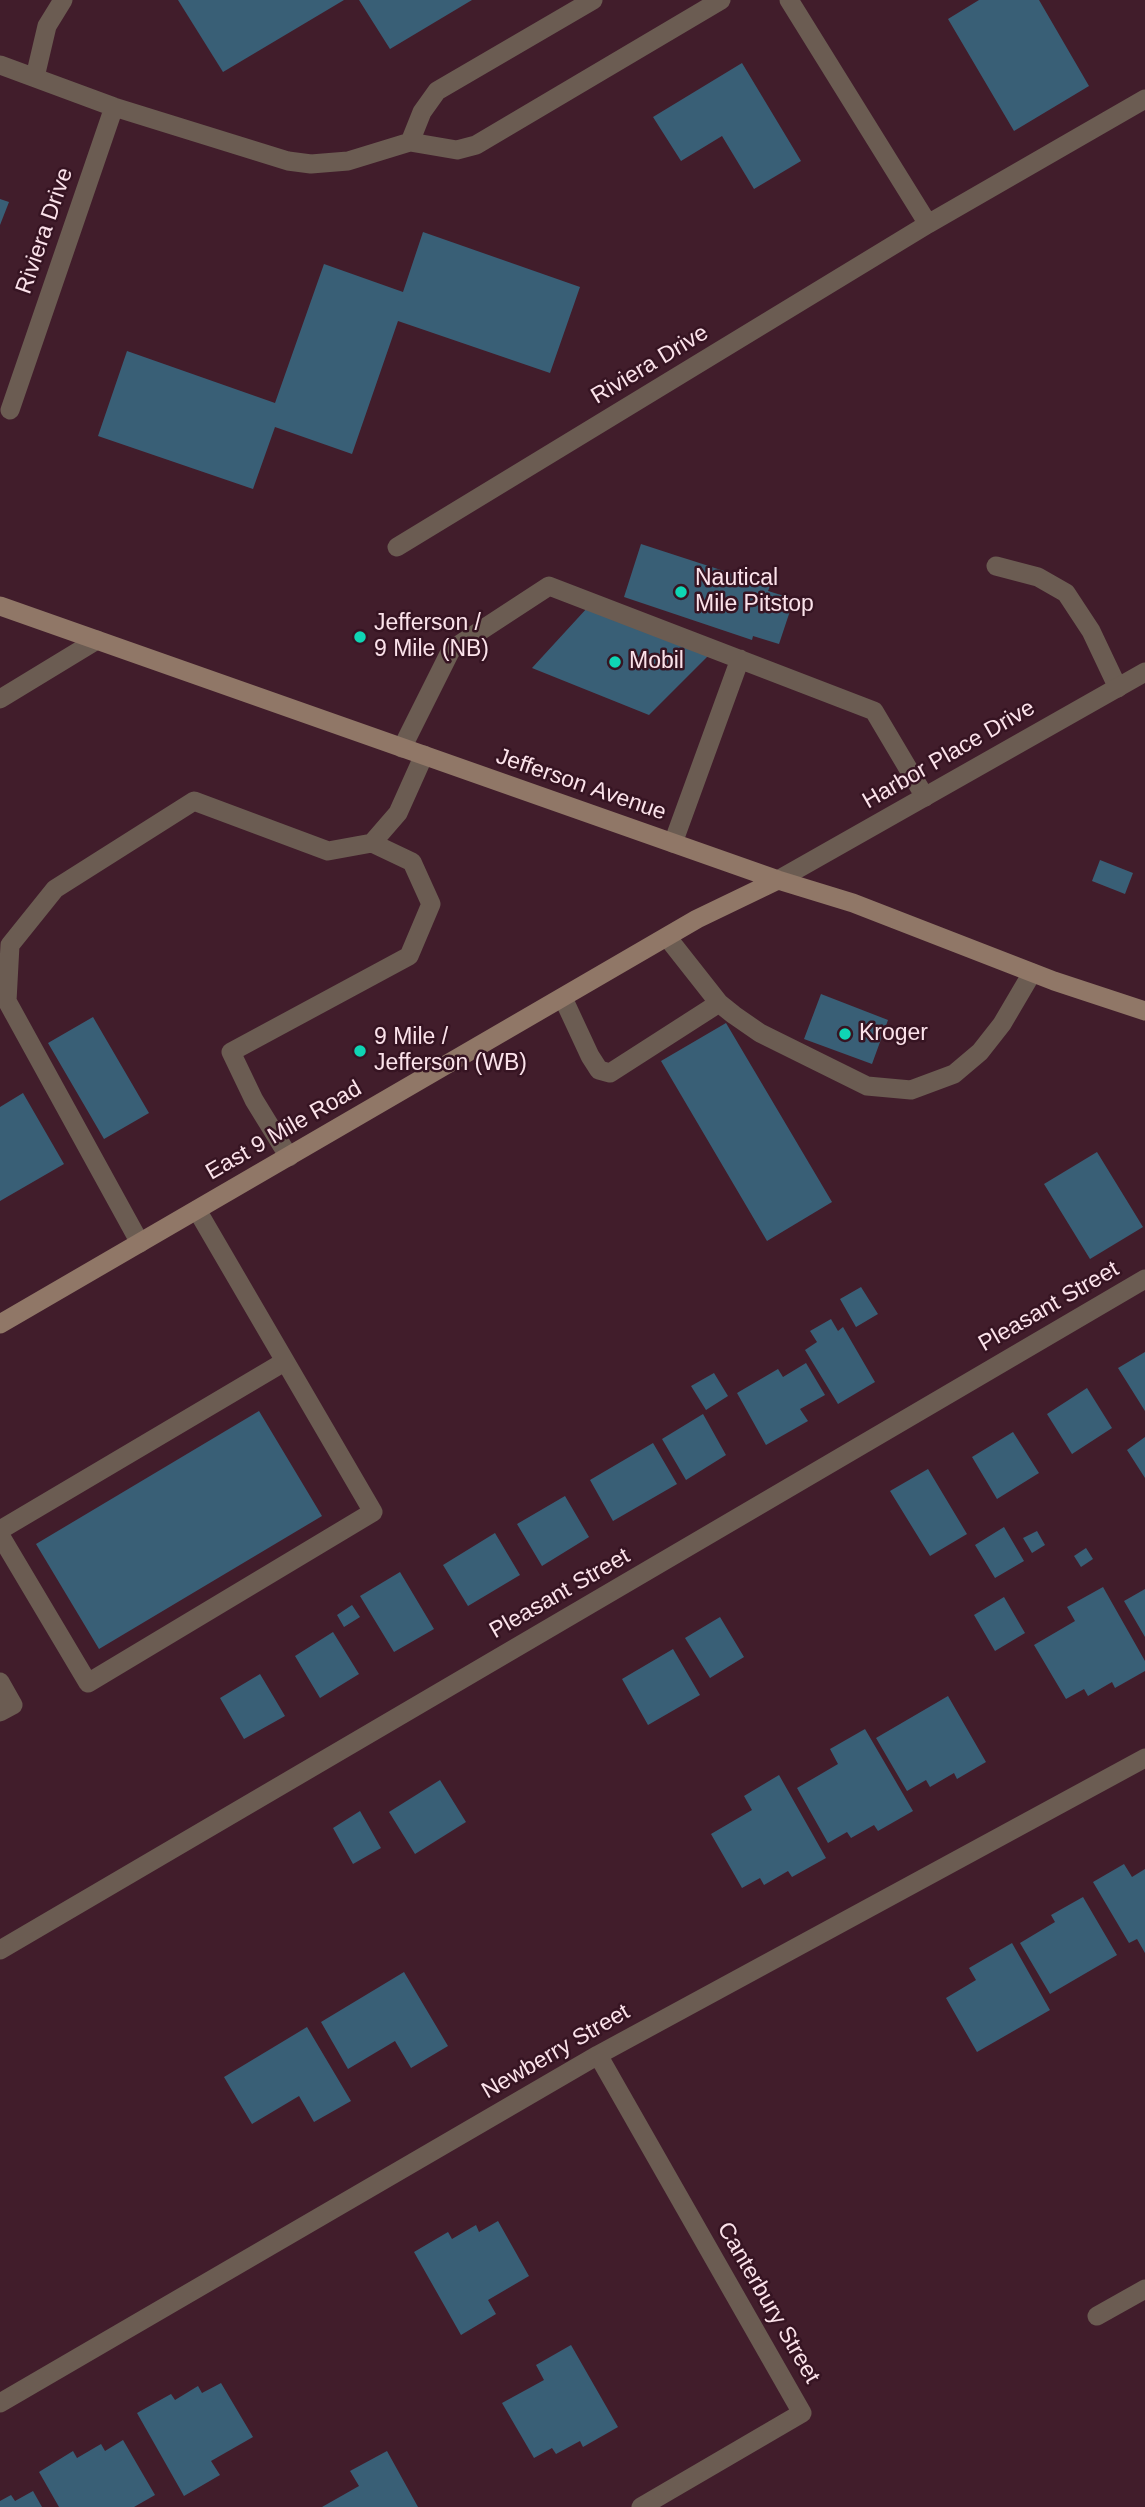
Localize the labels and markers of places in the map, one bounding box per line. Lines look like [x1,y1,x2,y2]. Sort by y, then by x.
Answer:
place label: Nautical Mile Pitstop [695,565,814,619]
marker: Nautical Mile Pitstop [673,584,689,600]
place label: Jefferson / 9 Mile (NB) [374,610,489,664]
marker: Jefferson / 9 Mile (NB) [352,629,368,645]
place label: Mobil [629,648,684,676]
marker: Mobil [607,654,623,670]
place label: Kroger [859,1020,928,1048]
place label: 9 Mile / Jefferson (WB) [374,1024,527,1078]
marker: Kroger [837,1026,853,1042]
marker: 9 Mile / Jefferson (WB) [352,1043,368,1059]

